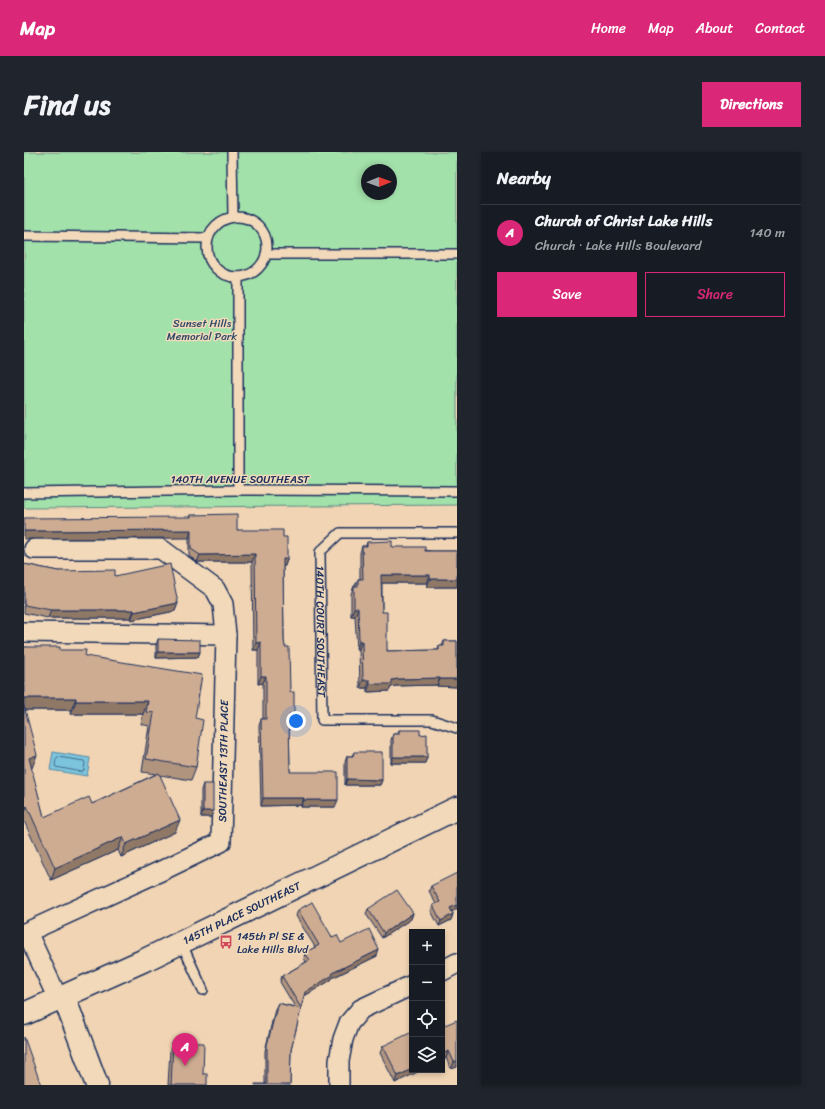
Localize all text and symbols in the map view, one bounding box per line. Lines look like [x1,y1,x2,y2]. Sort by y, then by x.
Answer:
text: Map [20,12,55,45]
text: Home [591,16,626,41]
text: Map [648,16,674,41]
text: About [696,16,733,41]
text: Contact [755,16,805,41]
text: Find us [24,80,111,129]
button: Directions [702,82,801,127]
text: Nearby [497,163,551,193]
north arrow [361,164,397,200]
text: Church of Christ Lake Hills [535,208,712,234]
text: A [506,221,514,244]
text: 140 m [750,221,785,244]
text: Church · Lake Hills Boulevard [535,234,701,257]
button: Save [497,272,637,317]
button: Share [645,272,785,317]
park label: Sunset Hills Memorial Park [167,314,237,346]
street label: 140TH AVENUE SOUTHEAST [171,470,310,489]
street label: 140TH COURT SOUTHEAST [310,566,331,698]
street label: SOUTHEAST 13TH PLACE [213,699,234,822]
your location [286,711,306,731]
street label: 145TH PLACE SOUTHEAST [180,876,305,950]
place label: 145th Pl SE & Lake Hills Blvd [237,927,309,959]
map controls [409,929,445,1073]
button: + [409,929,445,965]
bus stop icon: 145th Pl SE & Lake Hills Blvd [218,934,234,950]
button: − [409,965,445,1001]
button: locate [409,1001,445,1037]
pin: A [172,1033,198,1066]
button: layers [409,1037,445,1073]

